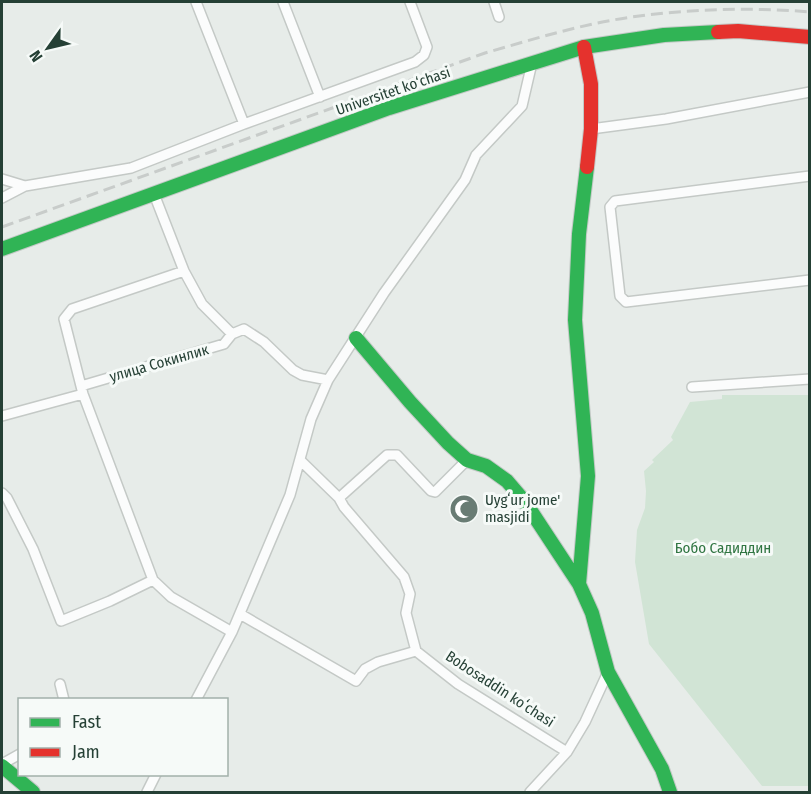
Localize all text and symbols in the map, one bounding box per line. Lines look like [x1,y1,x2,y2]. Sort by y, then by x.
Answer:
north arrow [18,18,78,78]
text: N [25,47,47,65]
street label: Universitet kо‘chasi [333,63,453,119]
street label: улица Сокинлик [107,340,211,386]
place label: Uygʻur jome' masjidi [485,491,560,526]
mosque icon: Uygʻur jome' masjidi [448,493,480,525]
park label: Бобо Садиддин [675,539,771,557]
street label: Bobosaddin koʻchasi [442,647,558,731]
legend [18,698,228,776]
text: Fast [72,711,101,733]
text: Jam [72,741,100,763]

